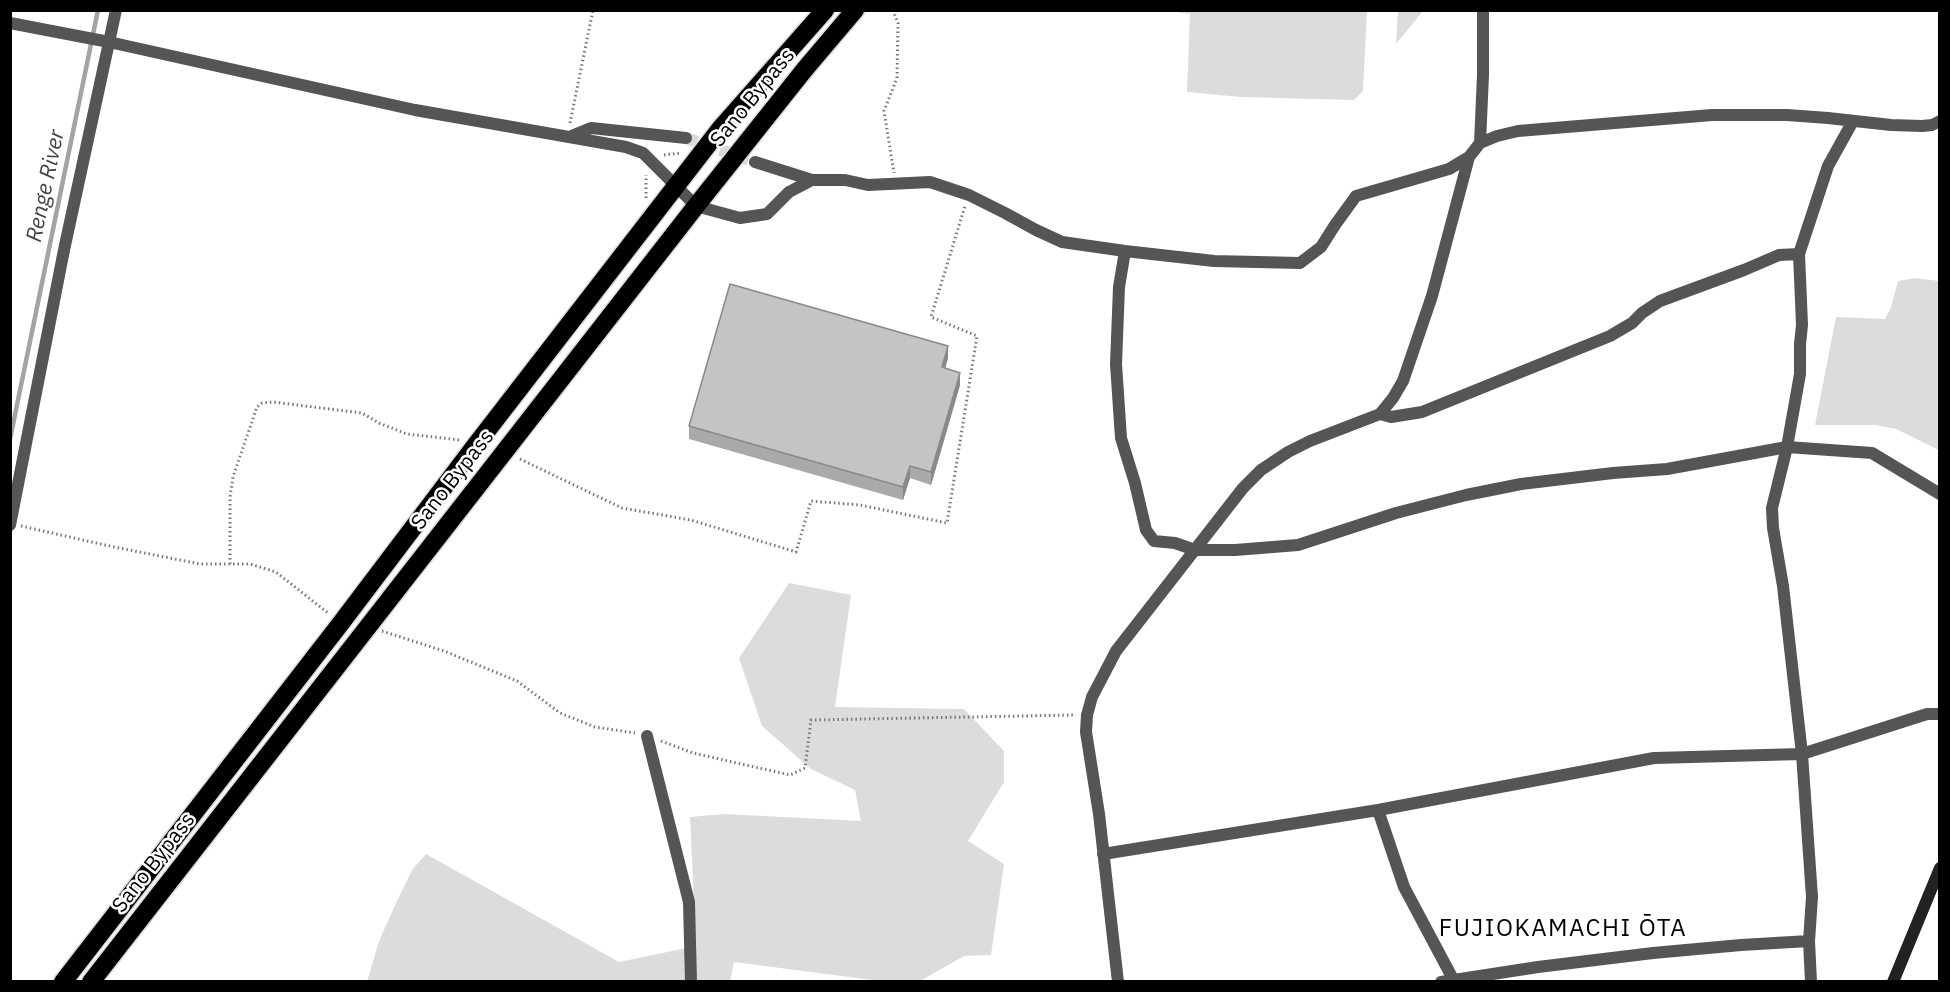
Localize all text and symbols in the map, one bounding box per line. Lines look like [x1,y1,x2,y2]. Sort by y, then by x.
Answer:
street label: Sano Bypass [706,44,800,152]
water label: Renge River [21,128,71,244]
street label: Sano Bypass [406,425,500,535]
street label: Sano Bypass [107,808,201,918]
district label: FUJIOKAMACHI ŌTA [1439,915,1687,943]

